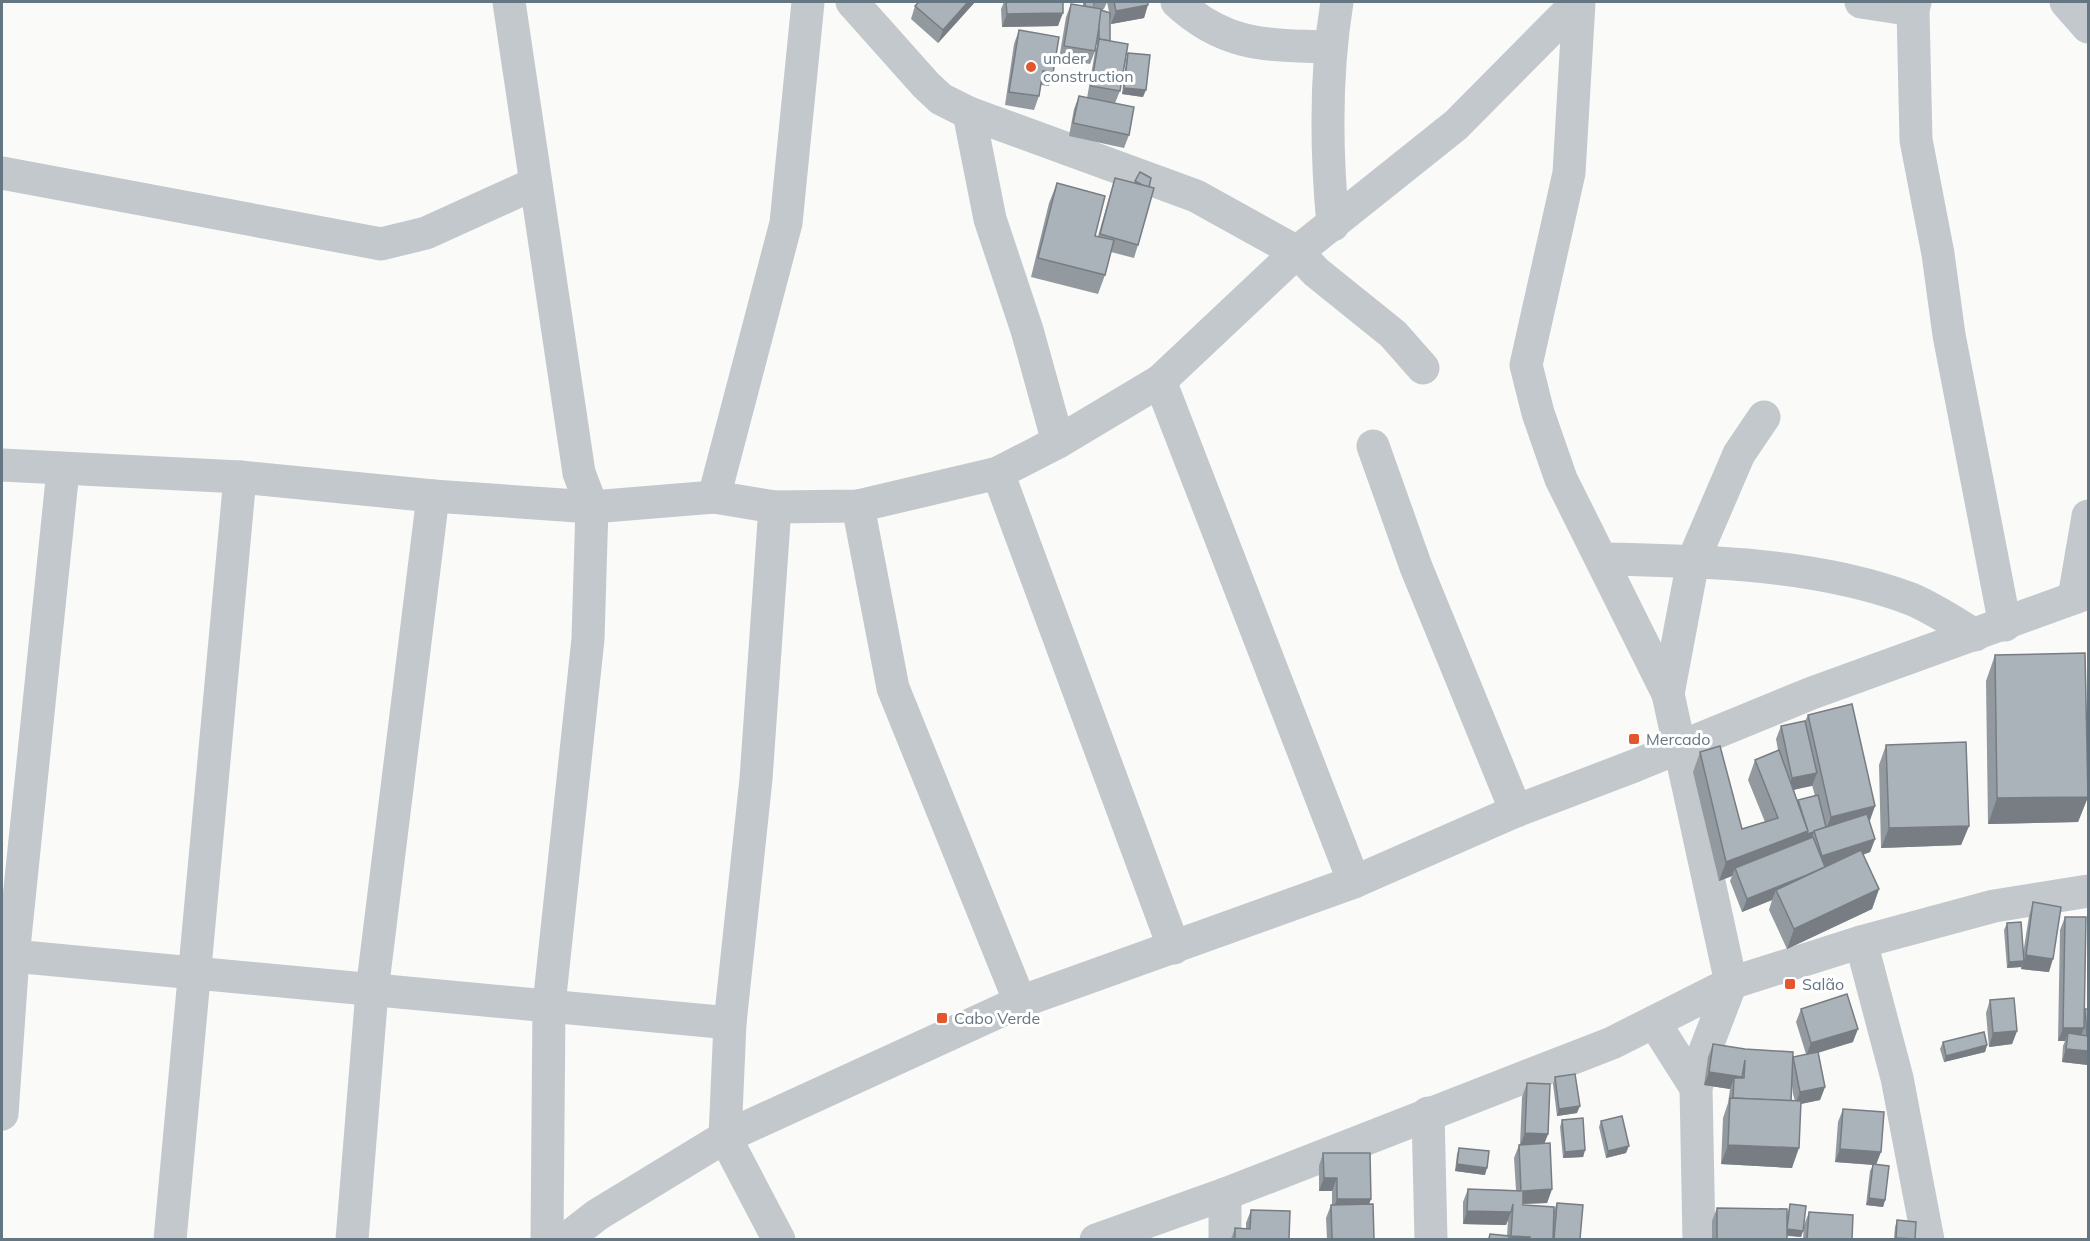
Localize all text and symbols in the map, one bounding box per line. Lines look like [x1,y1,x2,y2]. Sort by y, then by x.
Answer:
place label: under construction [1043,48,1134,86]
marker: under construction [1024,60,1038,74]
place label: Mercado [1646,729,1710,749]
marker: Mercado [1627,732,1641,746]
place label: Salão [1802,974,1844,994]
marker: Salão [1783,977,1797,991]
place label: Cabo Verde [954,1008,1040,1028]
marker: Cabo Verde [935,1011,949,1025]

